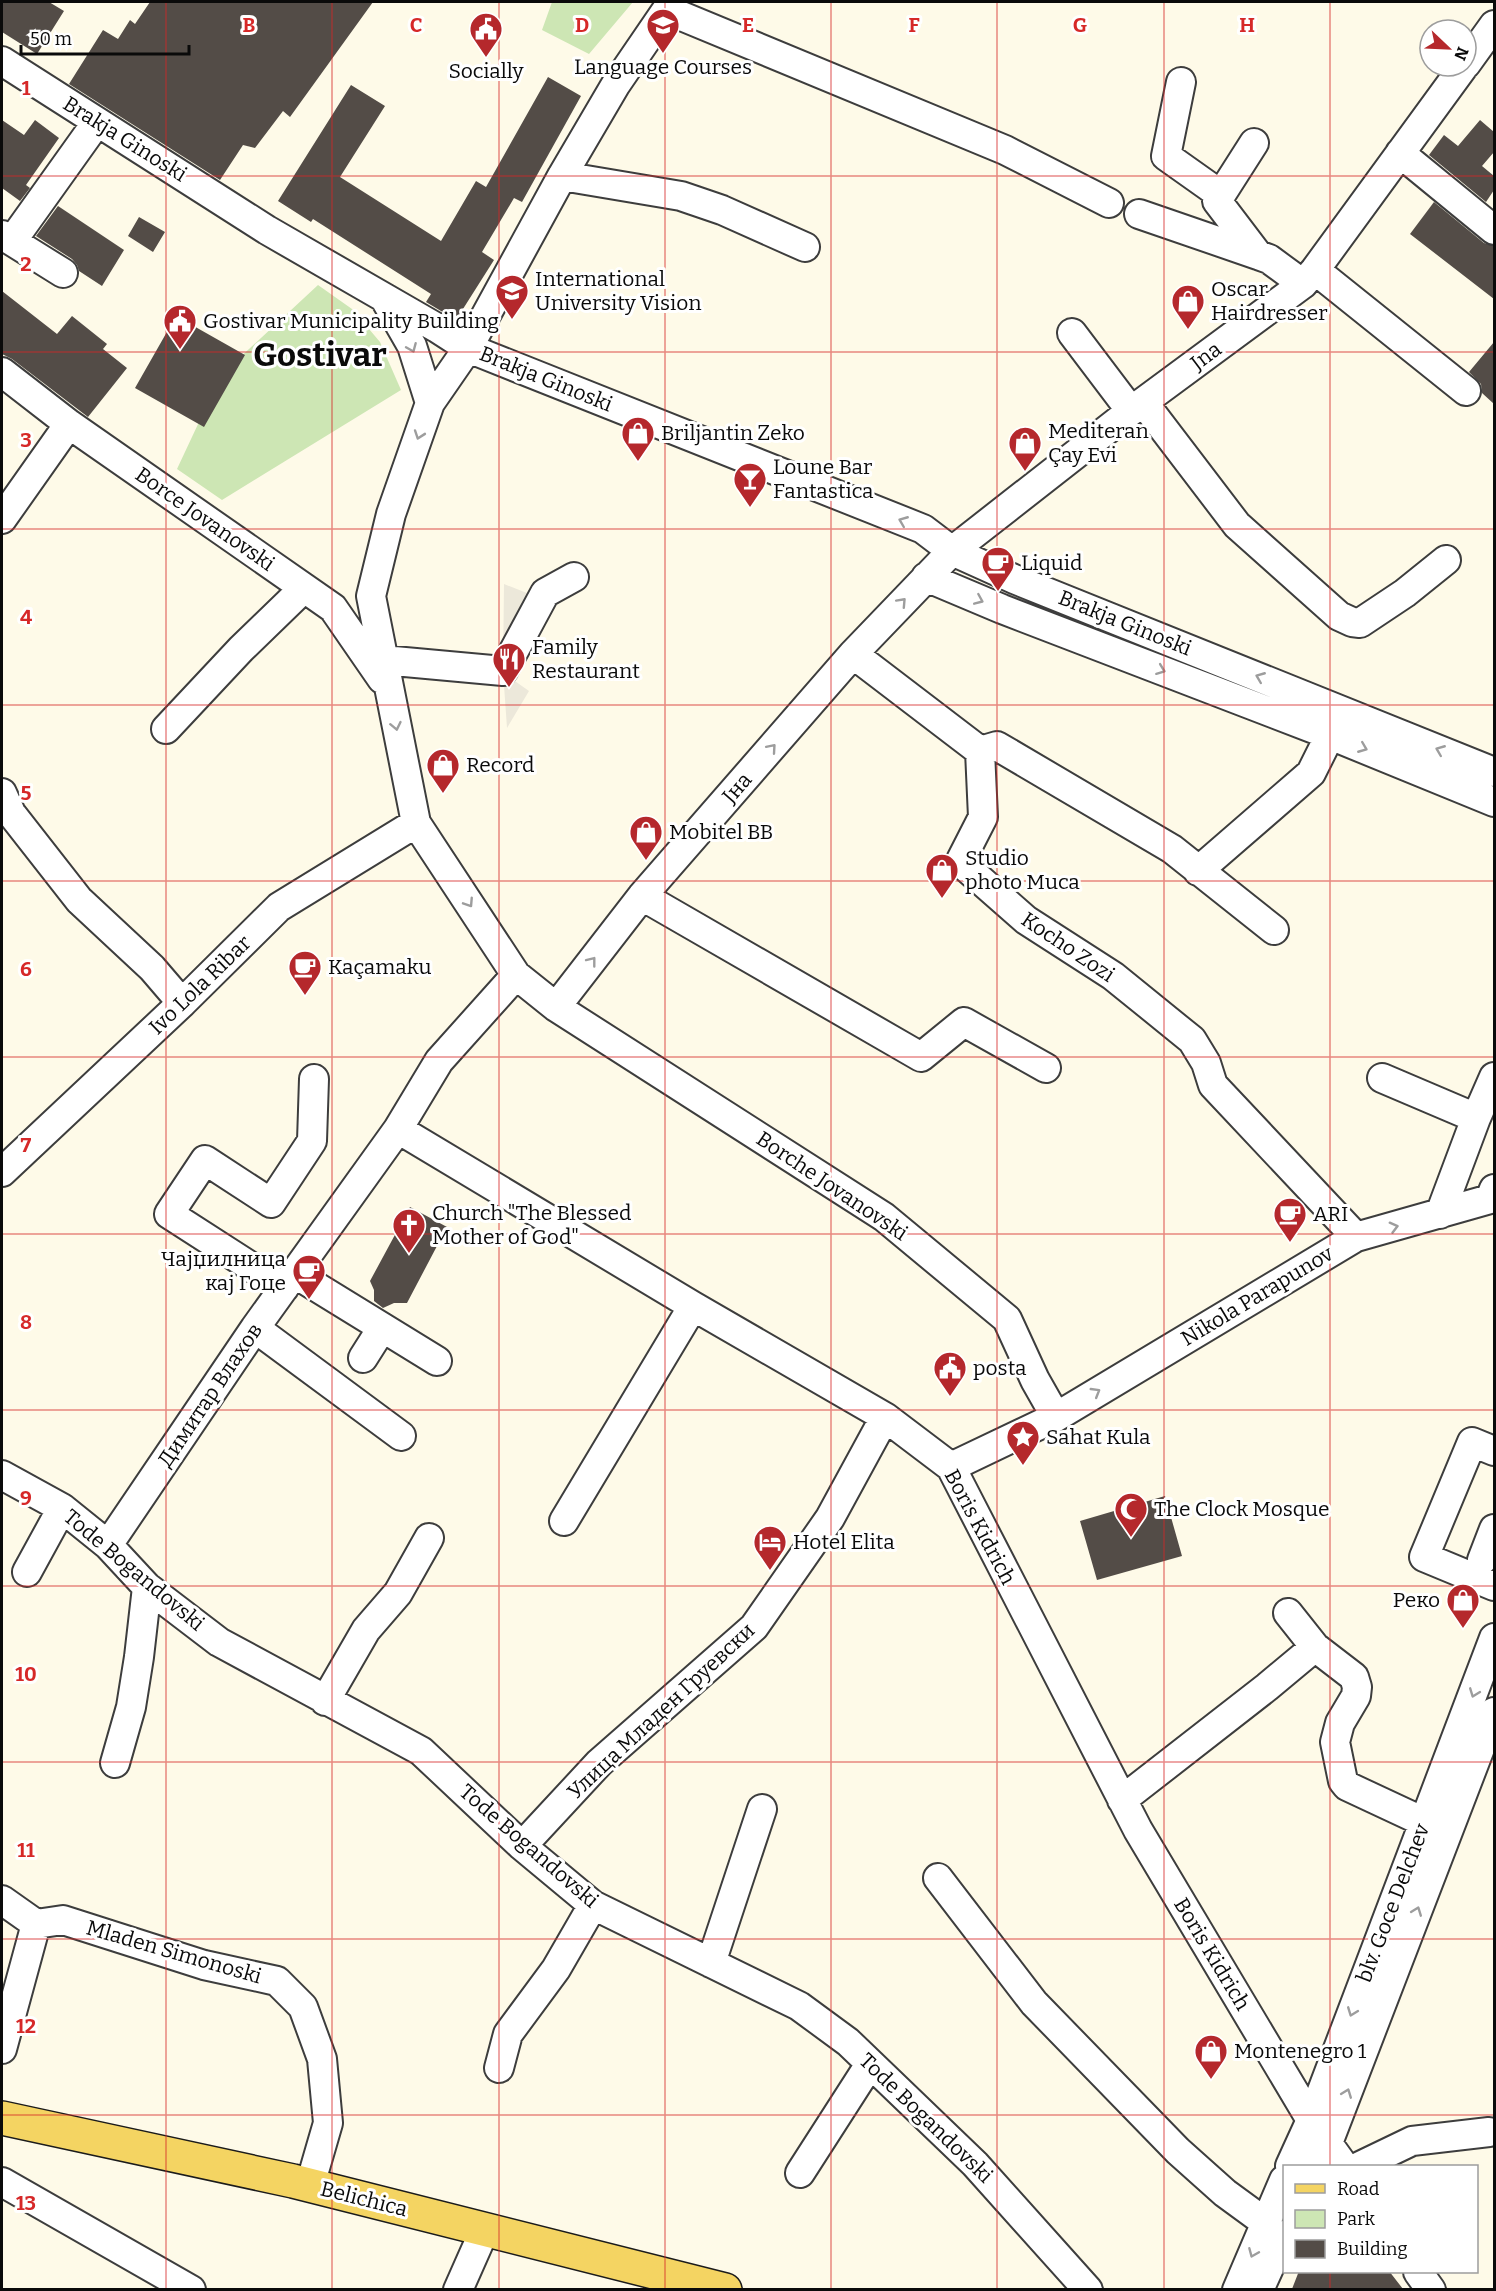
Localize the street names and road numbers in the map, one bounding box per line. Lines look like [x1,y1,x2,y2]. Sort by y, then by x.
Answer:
street label: Brakja Ginoski [58,91,192,187]
street label: Jna [1185,336,1227,377]
street label: Brakja Ginoski [476,341,616,417]
street label: Borce Jovanovski [130,461,280,577]
street label: Brakja Ginoski [1055,585,1195,661]
street label: Јна [716,767,758,809]
street label: Kocho Zozi [1016,906,1120,988]
street label: Ivo Lola Ribar [144,930,256,1040]
street label: Borche Jovanovski [751,1126,913,1246]
street label: Nikola Parapunov [1176,1240,1339,1352]
street label: Димитар Влахов [152,1318,268,1472]
street label: Boris Kidrich [939,1465,1021,1589]
street label: Tode Bogandovski [58,1504,210,1636]
street label: Улица Младен Груевски [562,1617,760,1805]
street label: Tode Bogandovski [454,1779,604,1913]
street label: blv. Goce Delchev [1351,1819,1436,1986]
street label: Boris Kidrich [1168,1893,1256,2015]
street label: Mladen Simonoski [83,1915,265,1989]
street label: Tode Bogandovski [854,2048,998,2188]
street label: Belichica [318,2176,411,2222]

